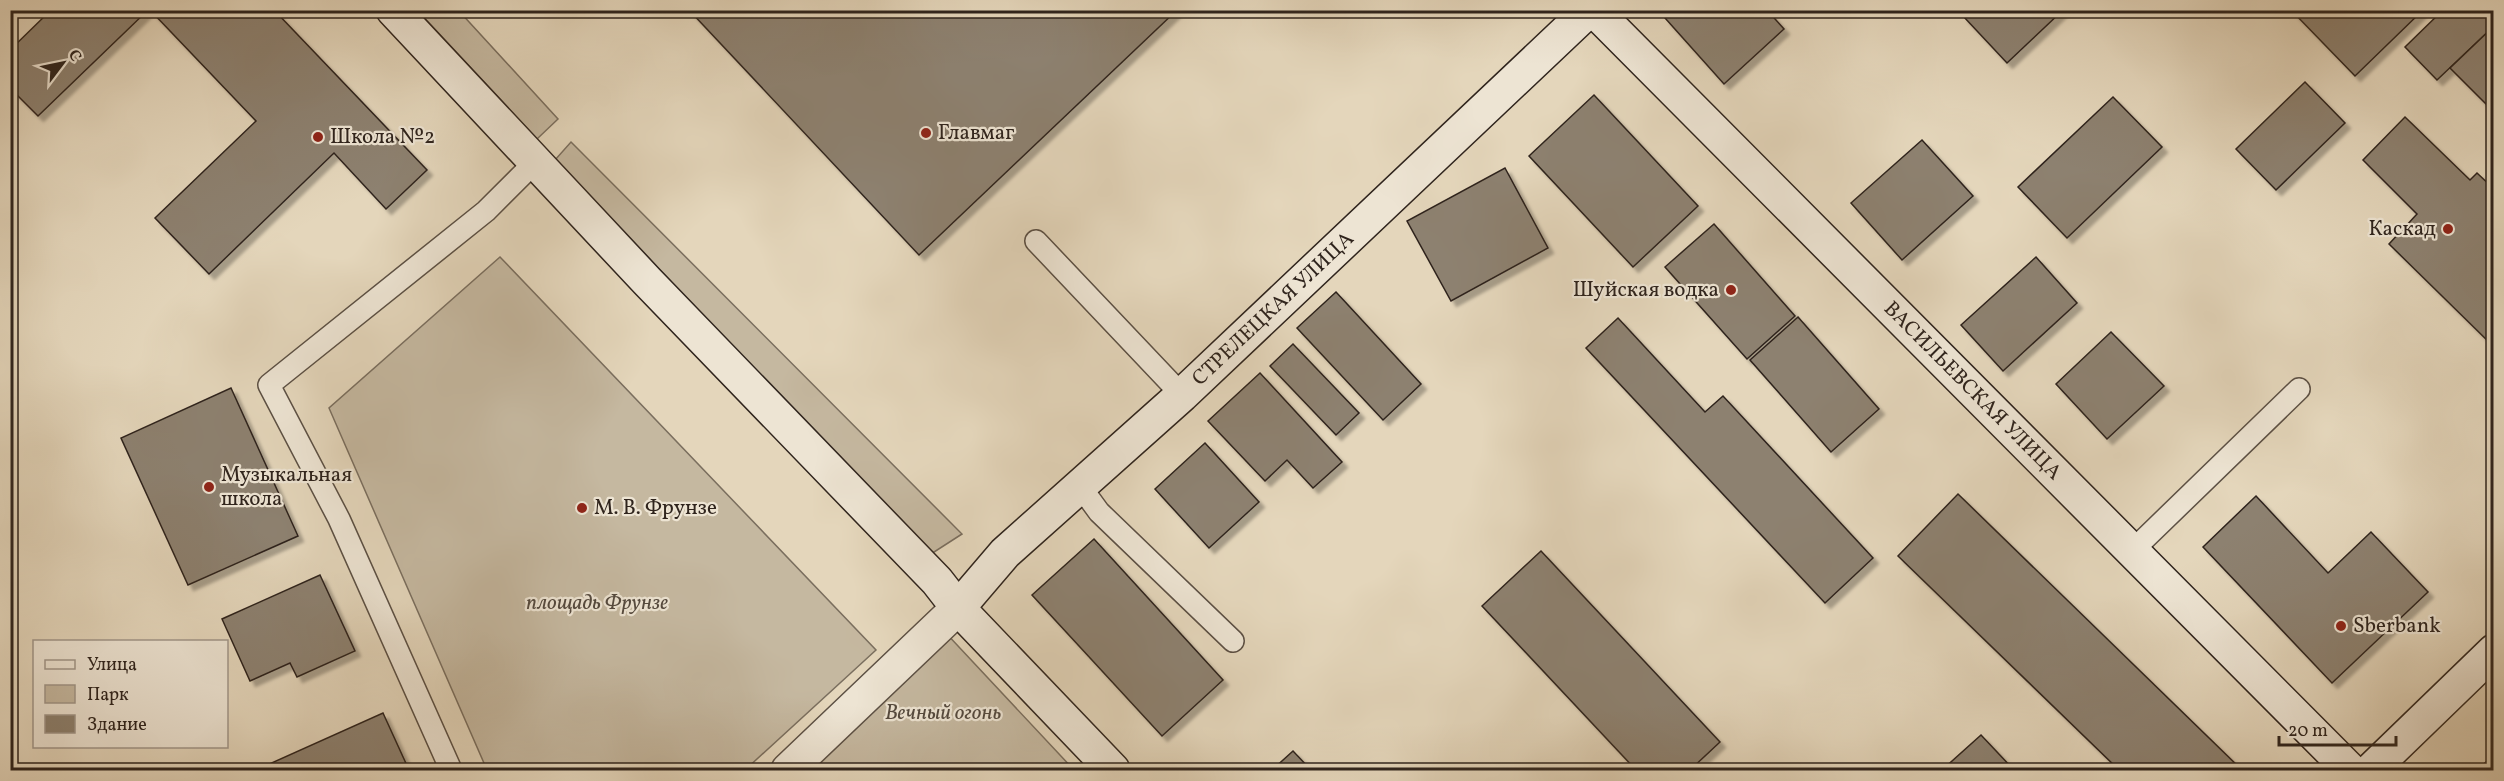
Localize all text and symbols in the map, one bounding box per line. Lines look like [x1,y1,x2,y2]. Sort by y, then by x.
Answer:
north arrow [33,33,93,93]
text: С [62,46,86,66]
place label: Главмаг [938,119,1014,148]
place label: Школа №2 [330,123,435,152]
marker: Главмаг [919,126,933,140]
marker: Школа №2 [311,130,325,144]
place label: Каскад [2368,215,2436,244]
marker: Каскад [2441,222,2455,236]
street label: СТРЕЛЕЦКАЯ УЛИЦА [1186,225,1361,393]
place label: Шуйская водка [1573,276,1719,305]
marker: Шуйская водка [1724,283,1738,297]
street label: ВАСИЛЬЕВСКАЯ УЛИЦА [1877,295,2068,487]
place label: Музыкальная школа [221,461,352,514]
marker: Музыкальная школа [202,480,216,494]
place label: М. В. Фрунзе [594,494,717,523]
marker: М. В. Фрунзе [575,501,589,515]
park label: площадь Фрунзе [526,589,668,618]
place label: Sberbank [2353,612,2441,641]
marker: Sberbank [2334,619,2348,633]
legend [33,640,228,748]
text: Улица [87,653,137,678]
text: Парк [87,683,129,708]
park label: Вечный огонь [885,699,1001,728]
scale bar [2279,709,2396,747]
text: Здание [87,713,147,738]
text: 20 m [2288,719,2328,744]

